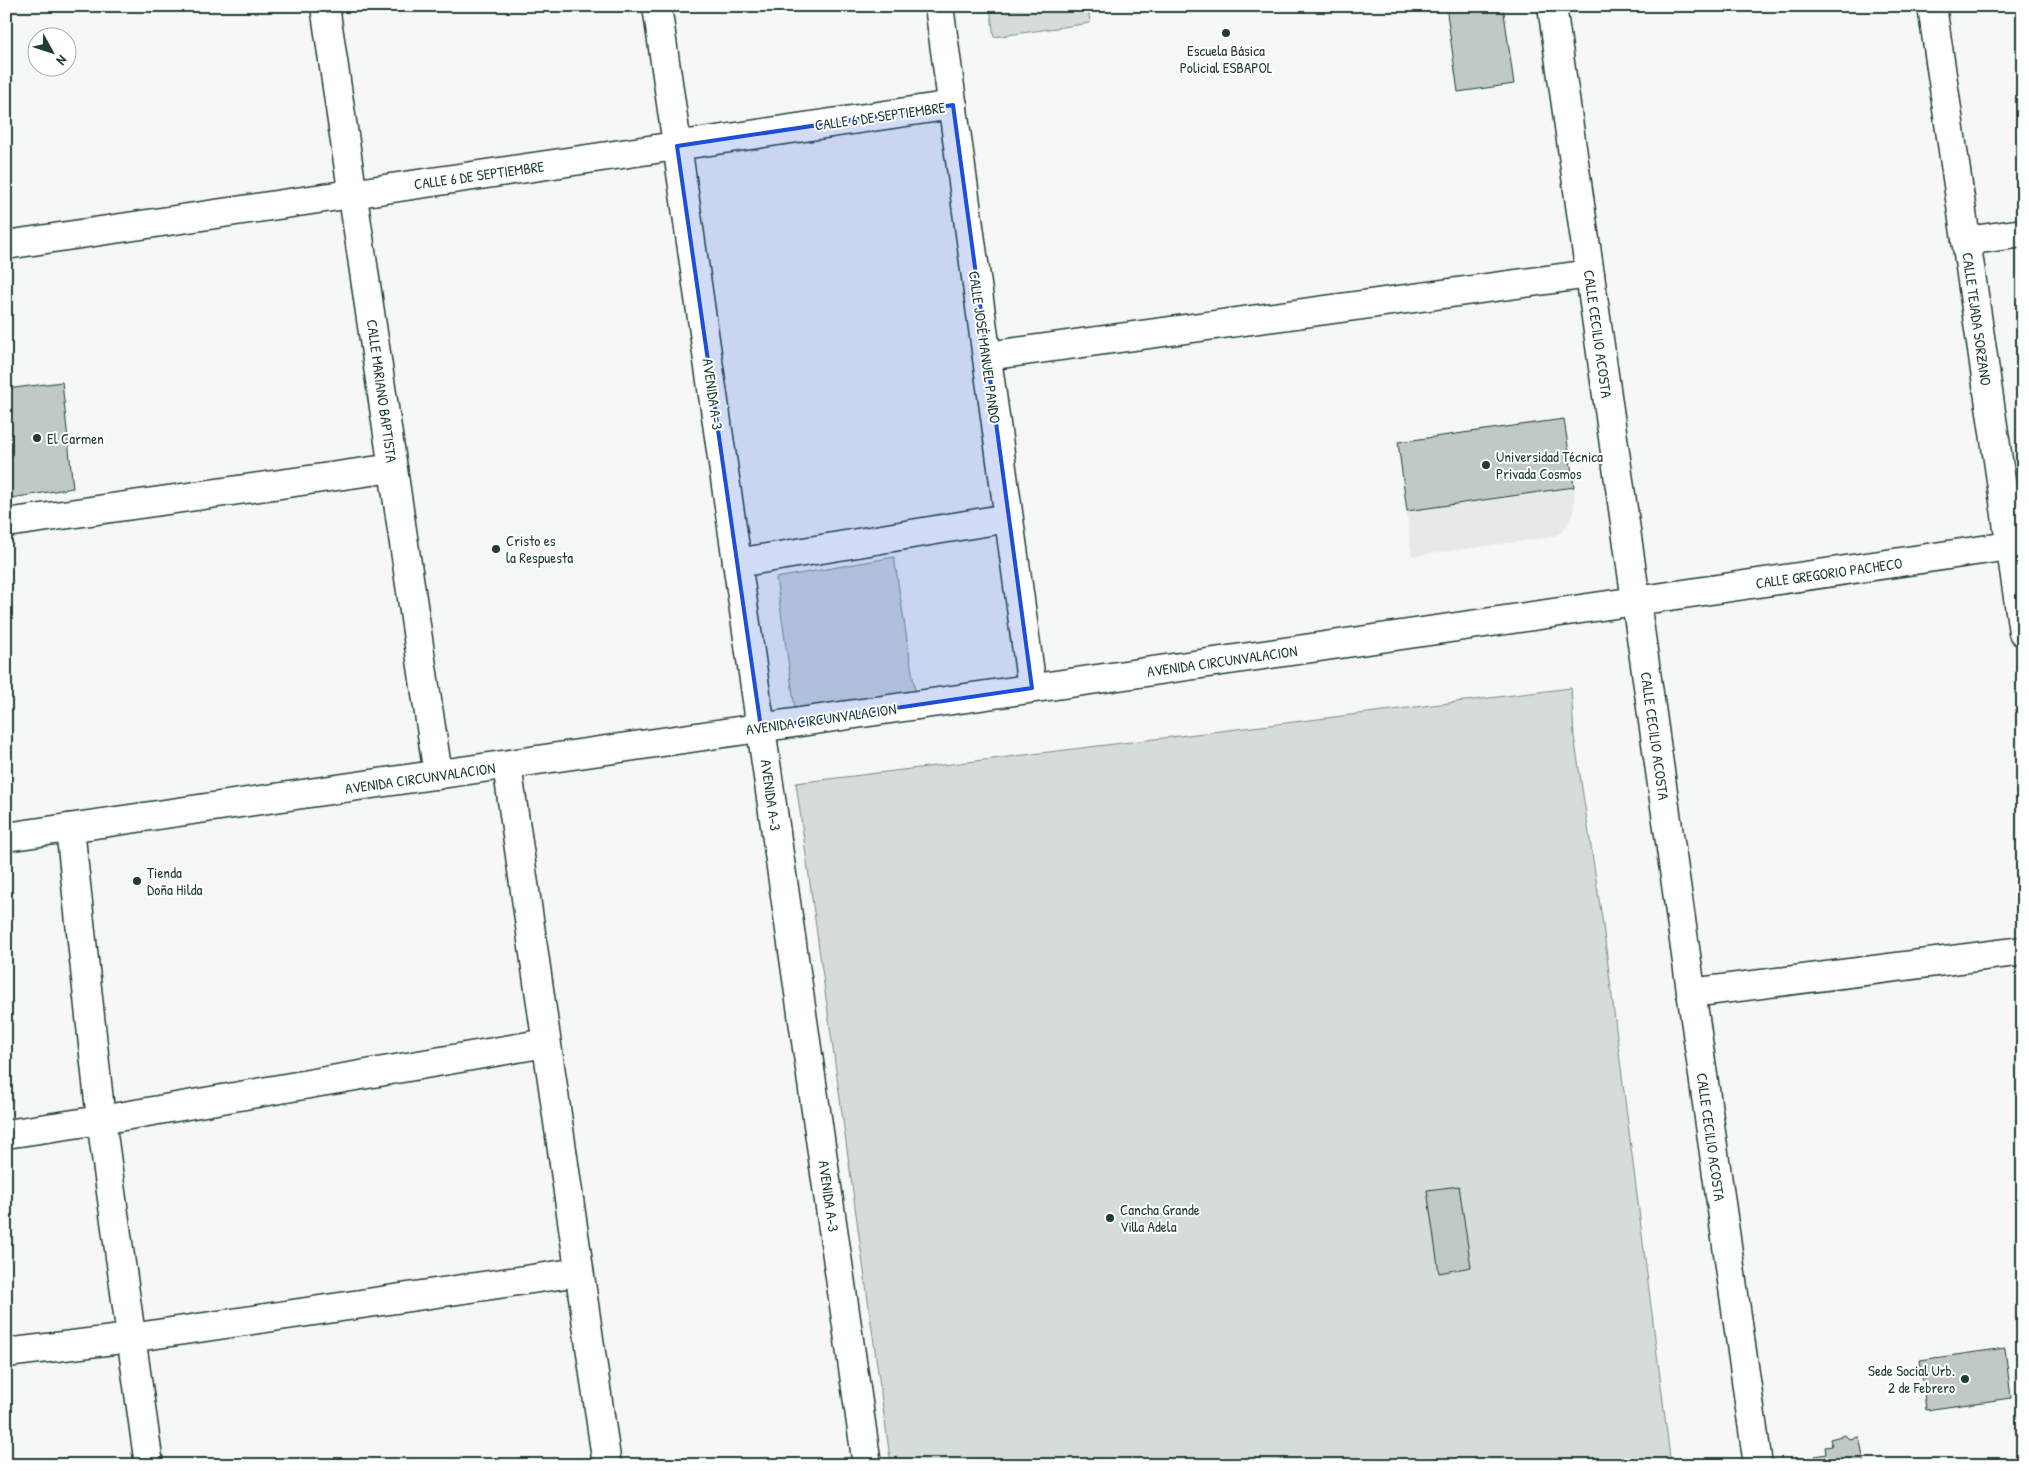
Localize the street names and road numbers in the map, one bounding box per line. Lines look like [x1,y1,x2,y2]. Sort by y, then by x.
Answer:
street label: CALLE 6 DE SEPTIEMBRE [814,96,947,136]
street label: CALLE 6 DE SEPTIEMBRE [413,155,546,195]
street label: CALLE TEJADA SORZANO [1957,251,1997,387]
street label: CALLE CECILIO ACOSTA [1579,268,1617,400]
street label: CALLE JOSÉ MANUEL PANDO [964,269,1006,425]
street label: CALLE MARIANO BAPTISTA [362,318,403,465]
street label: AVENIDA A-3 [698,357,728,431]
street label: CALLE GREGORIO PACHECO [1754,552,1904,594]
street label: AVENIDA CIRCUNVALACION [1146,640,1298,682]
street label: CALLE CECILIO ACOSTA [1636,670,1674,802]
street label: AVENIDA CIRCUNVALACION [745,698,897,740]
street label: AVENIDA CIRCUNVALACION [344,757,496,799]
street label: AVENIDA A-3 [756,758,786,832]
street label: CALLE CECILIO ACOSTA [1692,1071,1730,1203]
street label: AVENIDA A-3 [814,1159,844,1233]

